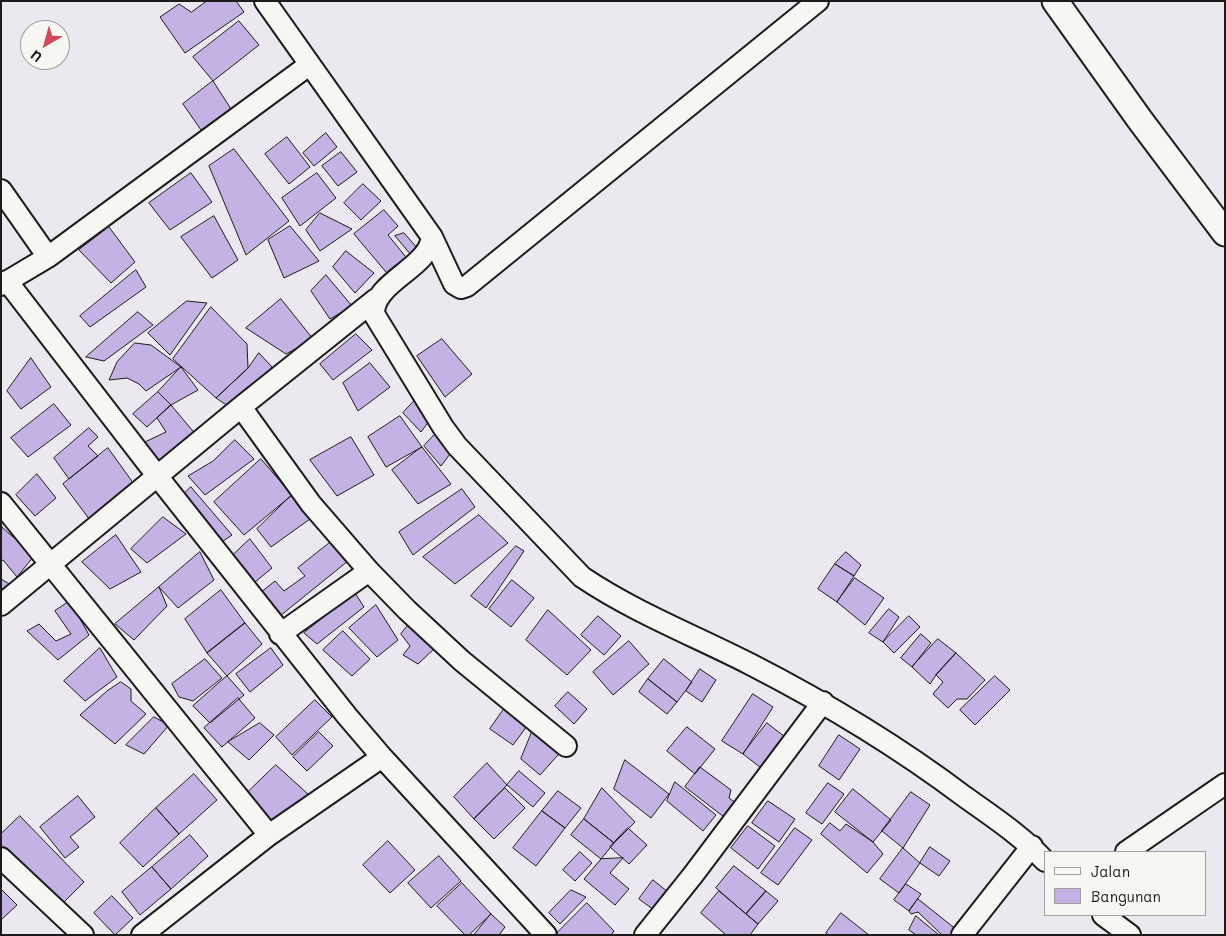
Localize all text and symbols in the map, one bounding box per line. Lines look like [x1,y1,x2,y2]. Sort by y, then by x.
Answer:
north arrow [20,20,70,70]
text: U [26,46,46,67]
legend [1044,851,1206,916]
text: Jalan [1091,861,1130,881]
text: Bangunan [1091,886,1161,906]

